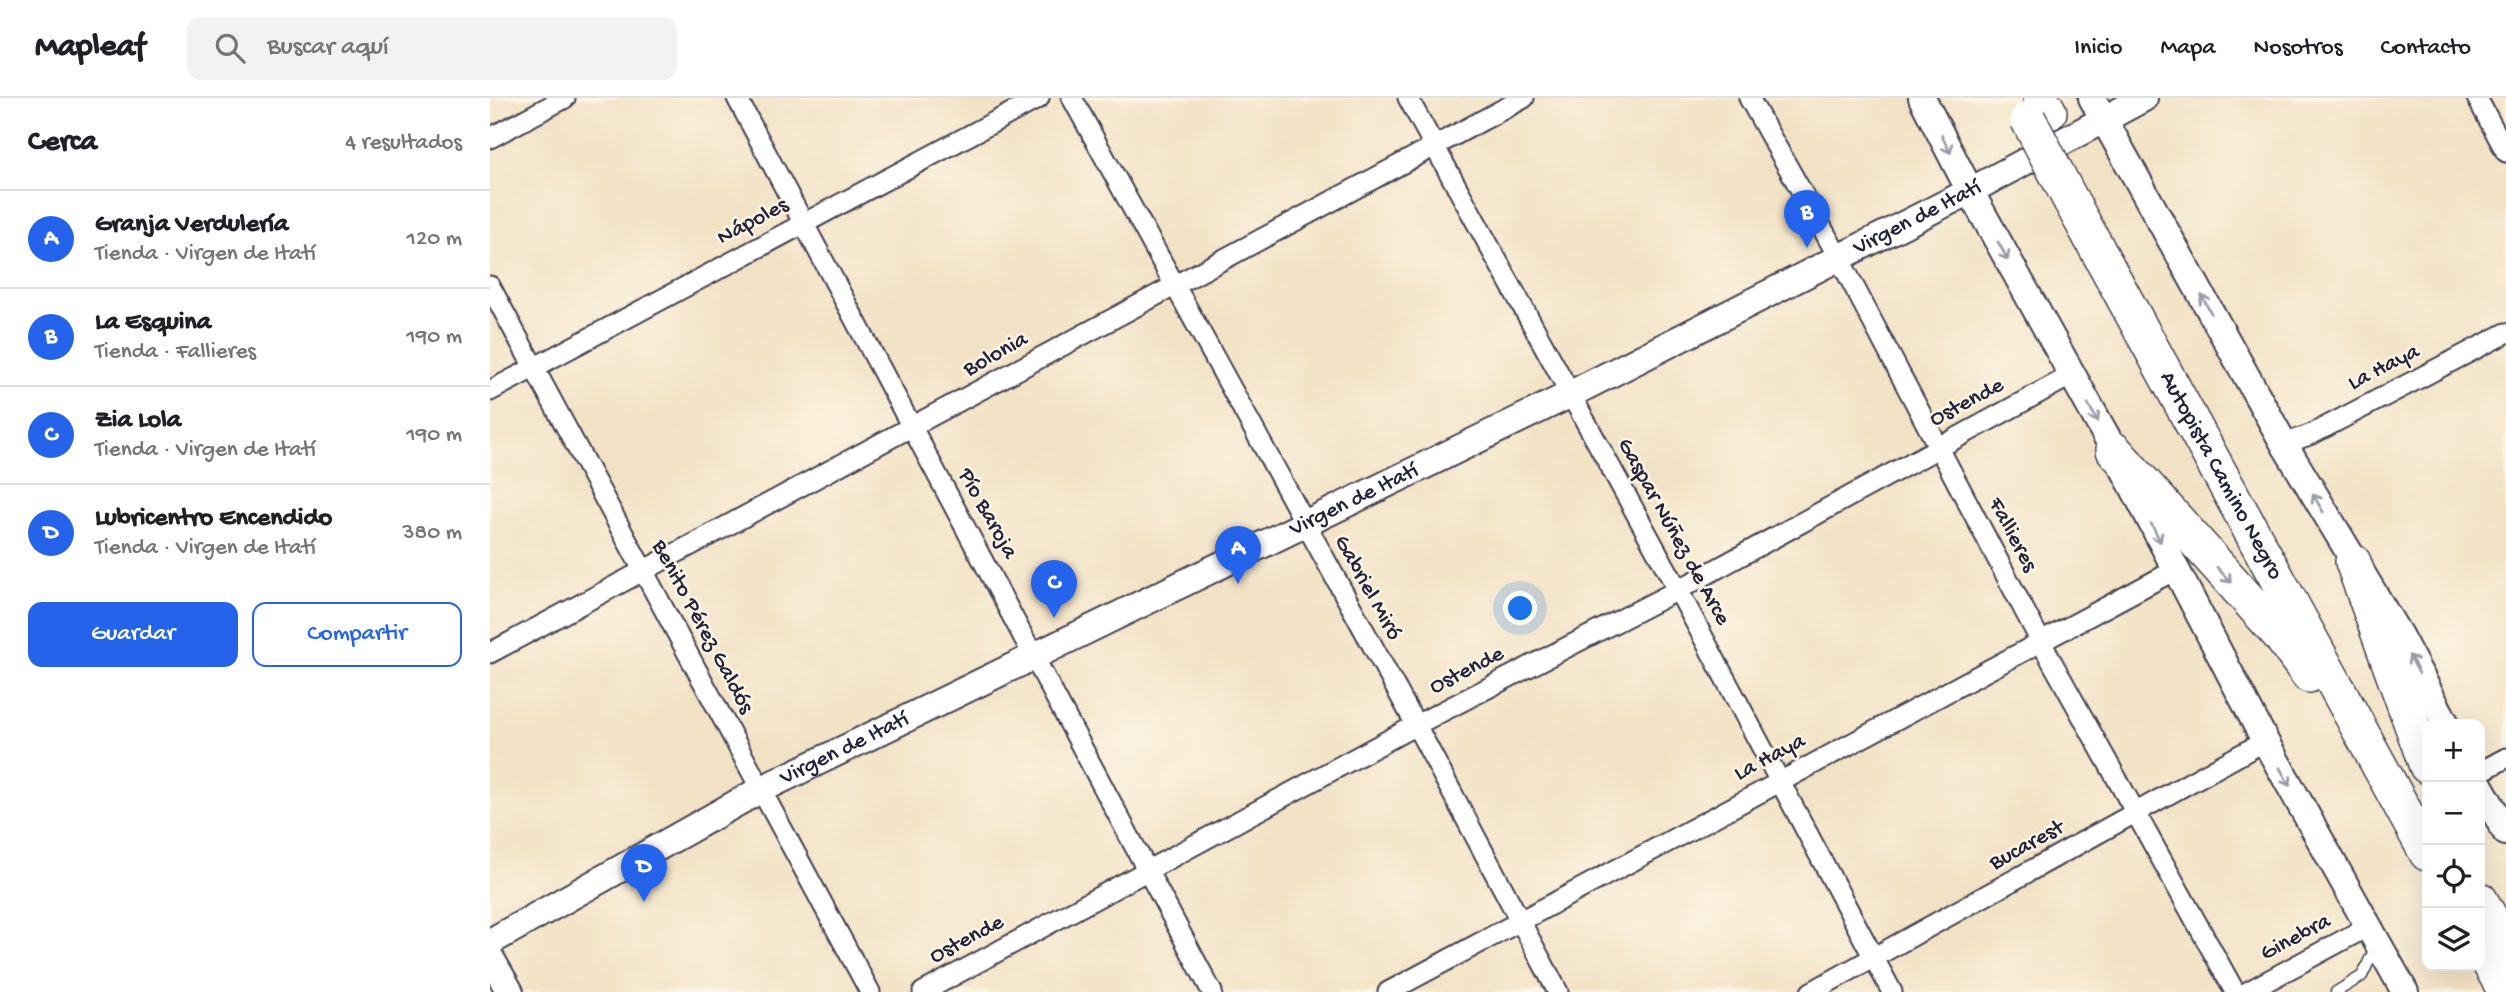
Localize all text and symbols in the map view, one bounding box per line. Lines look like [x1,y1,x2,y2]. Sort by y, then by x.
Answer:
search box [187,17,677,80]
text: Mapleaf [35,29,145,67]
icon: search [211,29,249,67]
text: Buscar aquí [267,33,389,64]
text: Inicio [2074,34,2122,63]
text: Mapa [2160,34,2216,63]
text: Nosotros [2254,34,2343,63]
text: Contacto [2381,34,2471,63]
text: Cerca [28,126,97,161]
text: 4 resultados [345,130,462,157]
one-way arrow [1939,134,1953,154]
street label: Virgen de Itatí [1848,173,1987,262]
pin: B [1784,190,1830,248]
street label: Nápoles [713,192,794,252]
text: Granja Verdulería [95,210,289,241]
text: A [44,226,58,253]
text: 120 m [407,226,462,253]
one-way arrow [1996,240,2010,260]
text: Tienda · Virgen de Itatí [95,241,316,268]
one-way arrow [2199,295,2213,315]
text: La Esquina [95,308,211,339]
text: B [45,324,57,351]
text: 190 m [406,324,462,351]
street label: Bolonia [958,326,1034,384]
street label: La Haya [2344,338,2425,397]
text: Tienda · Fallieres [95,339,256,366]
street label: Autopista Camino Negro [2153,367,2289,585]
street label: Ostende [1925,372,2010,434]
one-way arrow [2086,402,2100,422]
text: Zia Lola [95,406,181,437]
text: C [45,422,57,449]
text: 190 m [406,422,462,449]
street label: Gaspar Núñez de Arce [1610,434,1736,631]
text: Tienda · Virgen de Itatí [95,437,316,464]
street label: Virgen de Itatí [1284,457,1424,543]
street label: Pío Baroja [951,463,1023,565]
street label: Fallieres [1981,492,2043,577]
one-way arrow [2311,493,2325,513]
text: Lubricentro Encendido [95,504,332,535]
text: D [44,520,59,547]
text: 380 m [403,520,462,547]
one-way arrow [2150,522,2164,543]
pin: A [1215,526,1261,584]
street label: Gabriel Miró [1327,531,1407,645]
text: Tienda · Virgen de Itatí [95,535,316,562]
street label: Benito Pérez Galdós [644,535,759,719]
pin: C [1031,560,1077,618]
one-way arrow [2216,566,2232,584]
your location [1503,591,1537,625]
button: Guardar [28,602,238,667]
button: Compartir [252,602,462,667]
street label: Ostende [1425,640,1510,701]
one-way arrow [2407,654,2420,675]
street label: Virgen de Itatí [775,705,914,792]
map controls [2422,719,2485,971]
button: + [2422,719,2485,782]
street label: La Haya [1730,728,1811,788]
one-way arrow [2278,767,2292,787]
button: − [2422,782,2485,845]
street label: Bucarest [1984,814,2070,878]
pin: D [621,844,667,902]
button: locate [2422,845,2485,908]
street label: Ginebra [2256,908,2337,968]
button: layers [2422,908,2485,971]
street label: Ostende [925,909,1010,971]

